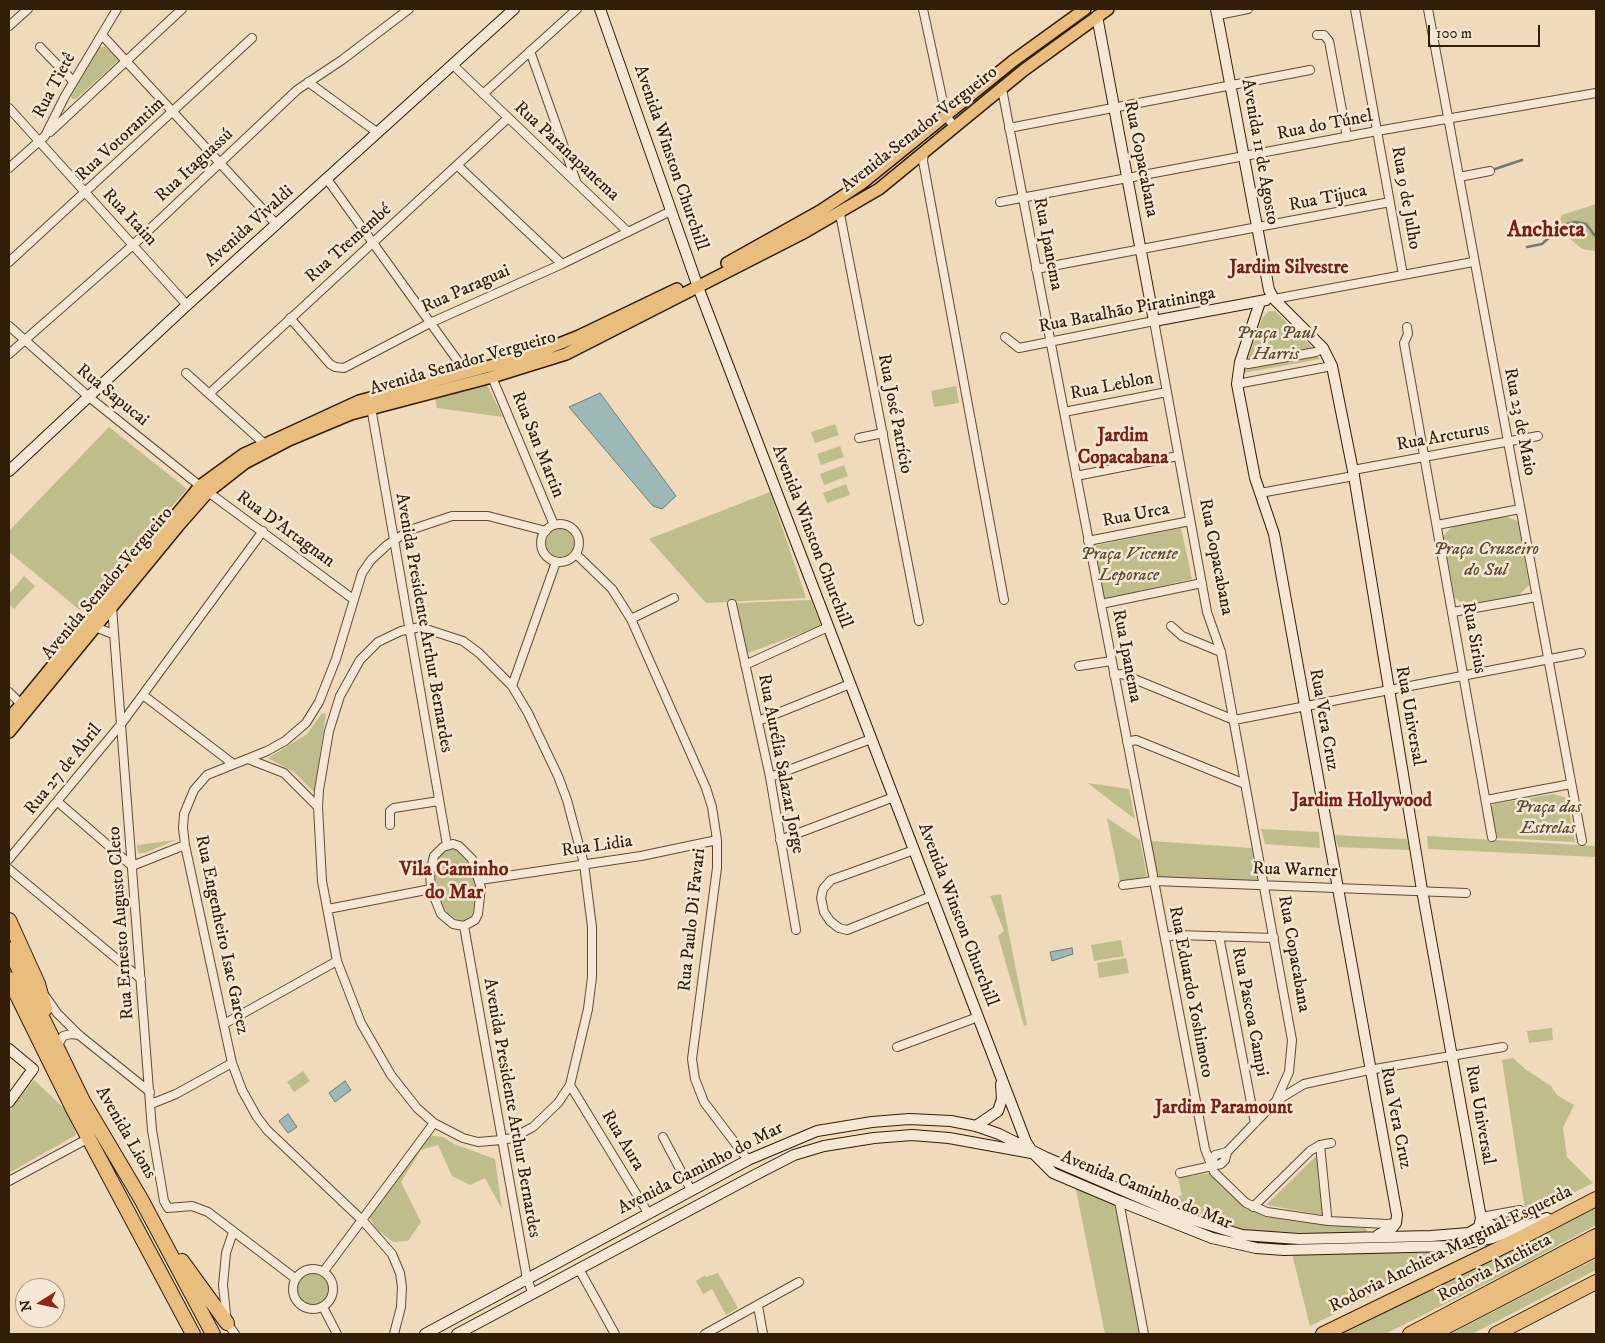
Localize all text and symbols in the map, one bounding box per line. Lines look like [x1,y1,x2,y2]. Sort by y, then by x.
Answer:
scale bar [1430,15,1542,47]
text: 100 m [1436,24,1472,43]
street label: Rua Tietê [29,50,81,122]
street label: Avenida Senador Vergueiro [837,62,1003,198]
street label: Avenida Winston Churchill [628,63,712,253]
street label: Avenida 11 de Agosto [1236,77,1282,227]
street label: Rua Votorantim [72,93,170,187]
street label: Rua Paranapanema [509,98,623,206]
street label: Rua Copacabana [1118,99,1162,219]
street label: Rua do Túnel [1275,106,1375,146]
street label: Rua Itaguassú [152,125,238,207]
street label: Rua 9 de Julho [1385,145,1425,251]
street label: Rua Tijuca [1287,181,1369,217]
street label: Avenida Vivaldi [201,182,299,272]
street label: Rua Itaim [97,185,161,251]
street label: Rua Ipanema [1027,196,1067,292]
street label: Rua Tremembé [302,200,396,288]
district label: Anchieta [1507,218,1585,244]
district label: Jardim Silvestre [1230,258,1348,280]
street label: Rua Paraguai [419,261,513,319]
street label: Rua Batalhão Piratininga [1037,283,1217,339]
park label: Praça Paul Harris [1236,323,1316,366]
street label: Avenida Senador Vergueiro [367,327,559,401]
street label: Rua José Patrício [872,352,916,476]
street label: Rua Sapucai [71,360,153,432]
street label: Rua 23 de Maio [1498,366,1540,478]
street label: Rua Leblon [1068,368,1156,406]
street label: Rua San Martin [506,389,568,501]
street label: Rua Arcturus [1395,419,1491,457]
district label: Jardim Copacabana [1078,426,1168,470]
street label: Avenida Winston Churchill [766,442,856,632]
street label: Rua D'Artagnan [232,487,338,573]
street label: Avenida Presidente Arthur Bernardes [390,492,456,754]
street label: Rua Copacabana [1193,497,1237,617]
street label: Rua Urca [1101,499,1171,533]
street label: Avenida Senador Vergueiro [38,503,178,665]
park label: Praça Cruzeiro do Sul [1433,539,1539,582]
park label: Praça Vicente Leporace [1080,544,1178,586]
street label: Rua Sirius [1456,601,1490,675]
street label: Rua Ipanema [1106,608,1146,704]
street label: Rua Universal [1390,664,1428,768]
street label: Rua Vera Cruz [1303,667,1343,773]
street label: Rua Aurélia Salazar Jorge [752,672,808,856]
street label: Rua 27 de Abril [21,720,107,820]
district label: Jardim Hollywood [1292,791,1432,813]
park label: Praça das Estrelas [1515,797,1581,840]
street label: Avenida Winston Churchill [912,820,1002,1010]
street label: Rua Ernesto Augusto Cleto [104,825,140,1021]
street label: Rua Lidia [560,831,634,863]
street label: Rua Engenheiro Isac Garcez [189,833,253,1037]
street label: Rua Paulo Di Favari [675,847,711,993]
district label: Vila Caminho do Mar [399,859,509,906]
street label: Rua Warner [1252,859,1338,883]
street label: Rua Copacabana [1272,894,1314,1014]
street label: Rua Eduardo Yoshimoto [1163,904,1217,1080]
street label: Rua Pascoa Campi [1226,946,1272,1078]
street label: Avenida Presidente Arthur Bernardes [478,977,544,1239]
street label: Rua Universal [1460,1063,1498,1167]
street label: Rua Vera Cruz [1375,1065,1415,1171]
street label: Avenida Lions [90,1083,160,1183]
district label: Jardim Paramount [1155,1098,1293,1120]
street label: Rua Aura [596,1107,648,1175]
street label: Avenida Caminho do Mar [615,1118,787,1220]
street label: Avenida Caminho do Mar [1057,1147,1235,1235]
street label: Rodovia Anchieta Marginal Esquerda [1326,1182,1576,1318]
street label: Rodovia Anchieta [1434,1230,1556,1308]
north arrow [15,1278,65,1328]
text: N [16,1298,36,1313]

